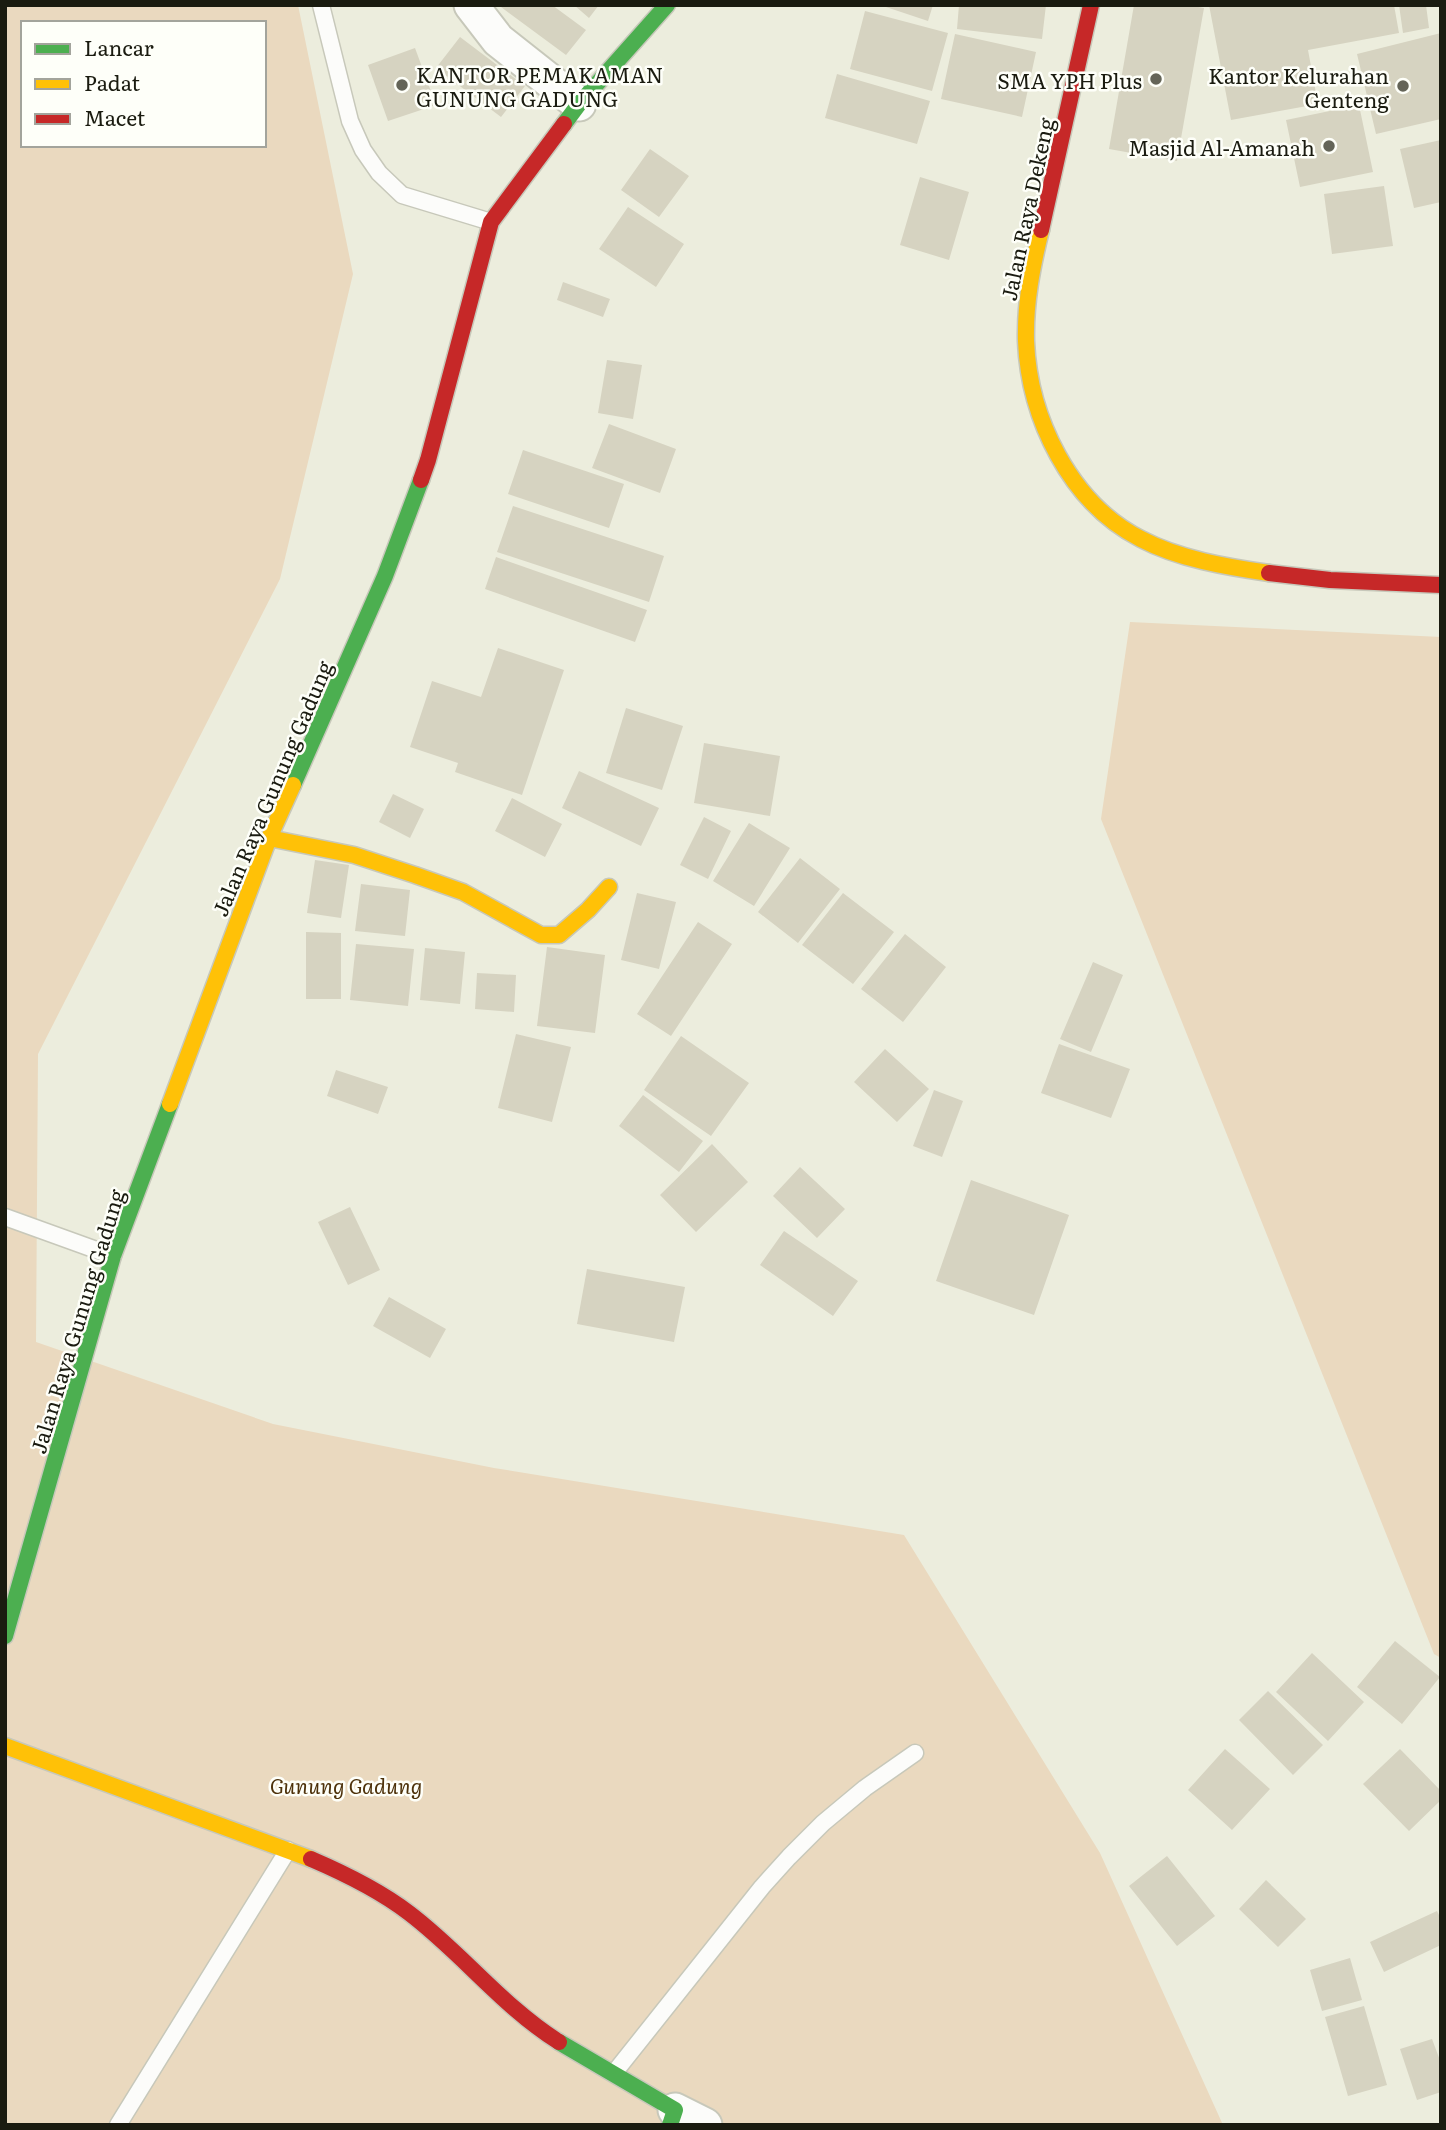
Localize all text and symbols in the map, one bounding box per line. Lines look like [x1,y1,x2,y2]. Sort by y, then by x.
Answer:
legend [21,21,266,147]
text: Lancar [84,31,154,62]
place label: KANTOR PEMAKAMAN GUNUNG GADUNG [416,58,663,113]
place label: Kantor Kelurahan Genteng [1208,59,1389,114]
place label: SMA YPH Plus [997,64,1142,95]
text: Padat [84,66,140,97]
marker: SMA YPH Plus [1148,71,1164,87]
marker: KANTOR PEMAKAMAN GUNUNG GADUNG [394,77,410,93]
marker: Kantor Kelurahan Genteng [1395,78,1411,94]
text: Macet [84,101,146,132]
street label: Jalan Raya Dekeng [991,114,1061,303]
place label: Masjid Al-Amanah [1128,131,1315,162]
marker: Masjid Al-Amanah [1321,138,1337,154]
street label: Jalan Raya Gunung Gadung [203,655,339,921]
street label: Jalan Raya Gunung Gadung [21,1185,131,1457]
park label: Gunung Gadung [270,1769,422,1800]

